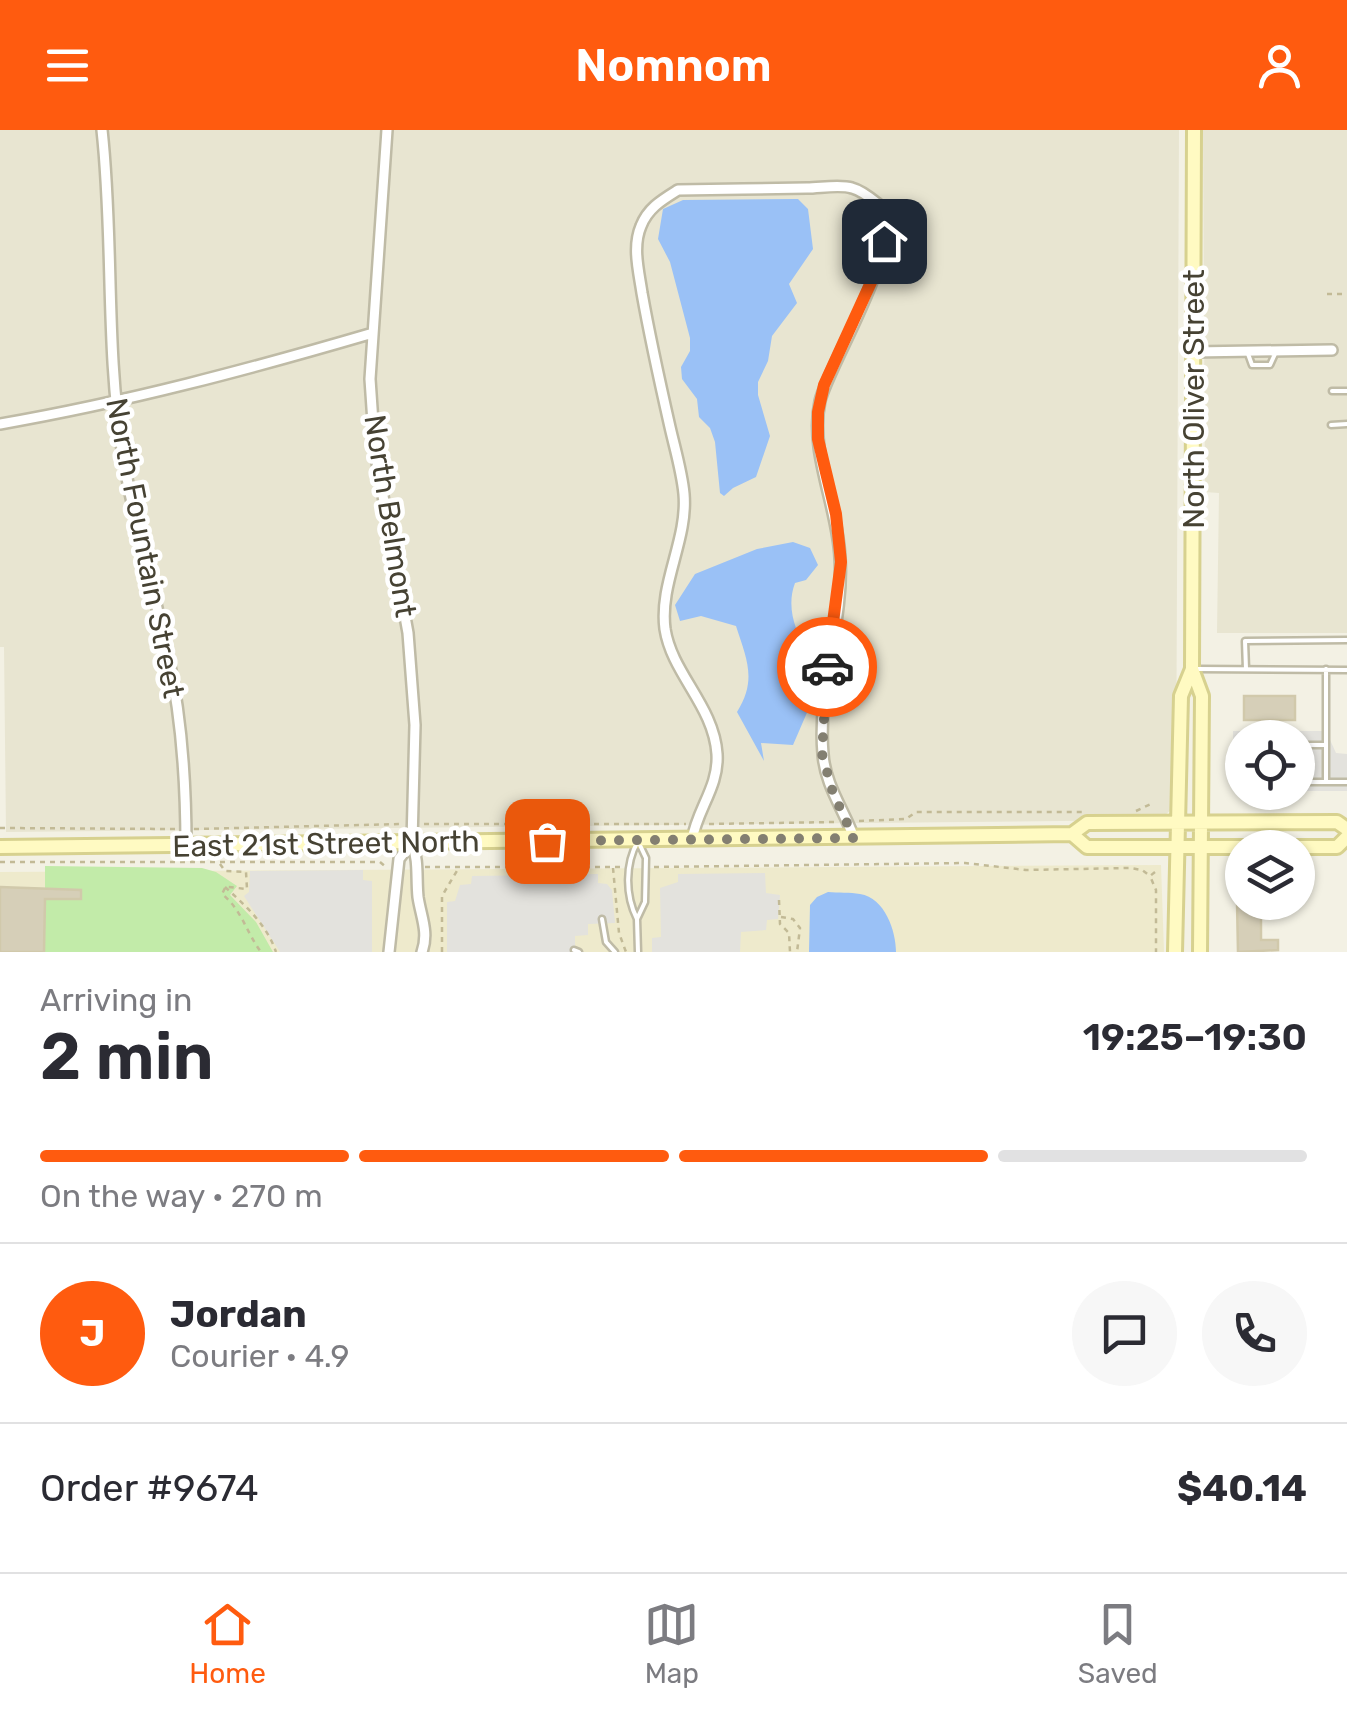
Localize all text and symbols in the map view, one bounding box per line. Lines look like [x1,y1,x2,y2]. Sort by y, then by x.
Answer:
icon: menu [40,38,95,93]
icon: person [1252,38,1307,93]
text: Nomnom [575,39,772,92]
pin [842,199,927,284]
icon: home [857,214,912,269]
street label: North Oliver Street [1176,269,1212,529]
street label: North Fountain Street [98,395,192,701]
street label: North Belmont [356,412,424,620]
courier [777,617,877,717]
icon: car [800,640,855,695]
map controls [1225,720,1315,920]
button: locate [1225,720,1315,810]
pin [505,799,590,884]
icon: bag [520,814,575,869]
street label: East 21st Street North [172,823,480,865]
button: layers [1225,830,1315,920]
text: Arriving in [40,981,192,1019]
text: 19:25–19:30 [1083,1014,1307,1060]
text: 2 min [40,1018,214,1095]
text: On the way · 270 m [40,1177,323,1215]
button: chat [1072,1281,1177,1386]
button: phone [1202,1281,1307,1386]
text: Jordan [170,1291,307,1337]
text: J [80,1310,105,1356]
text: Courier · 4.9 [170,1337,349,1375]
text: Order #9674 [40,1465,259,1511]
text: $40.14 [1177,1465,1307,1511]
tab: Home [189,1597,266,1690]
tab: Map [644,1597,699,1690]
tab: Saved [1078,1597,1158,1690]

